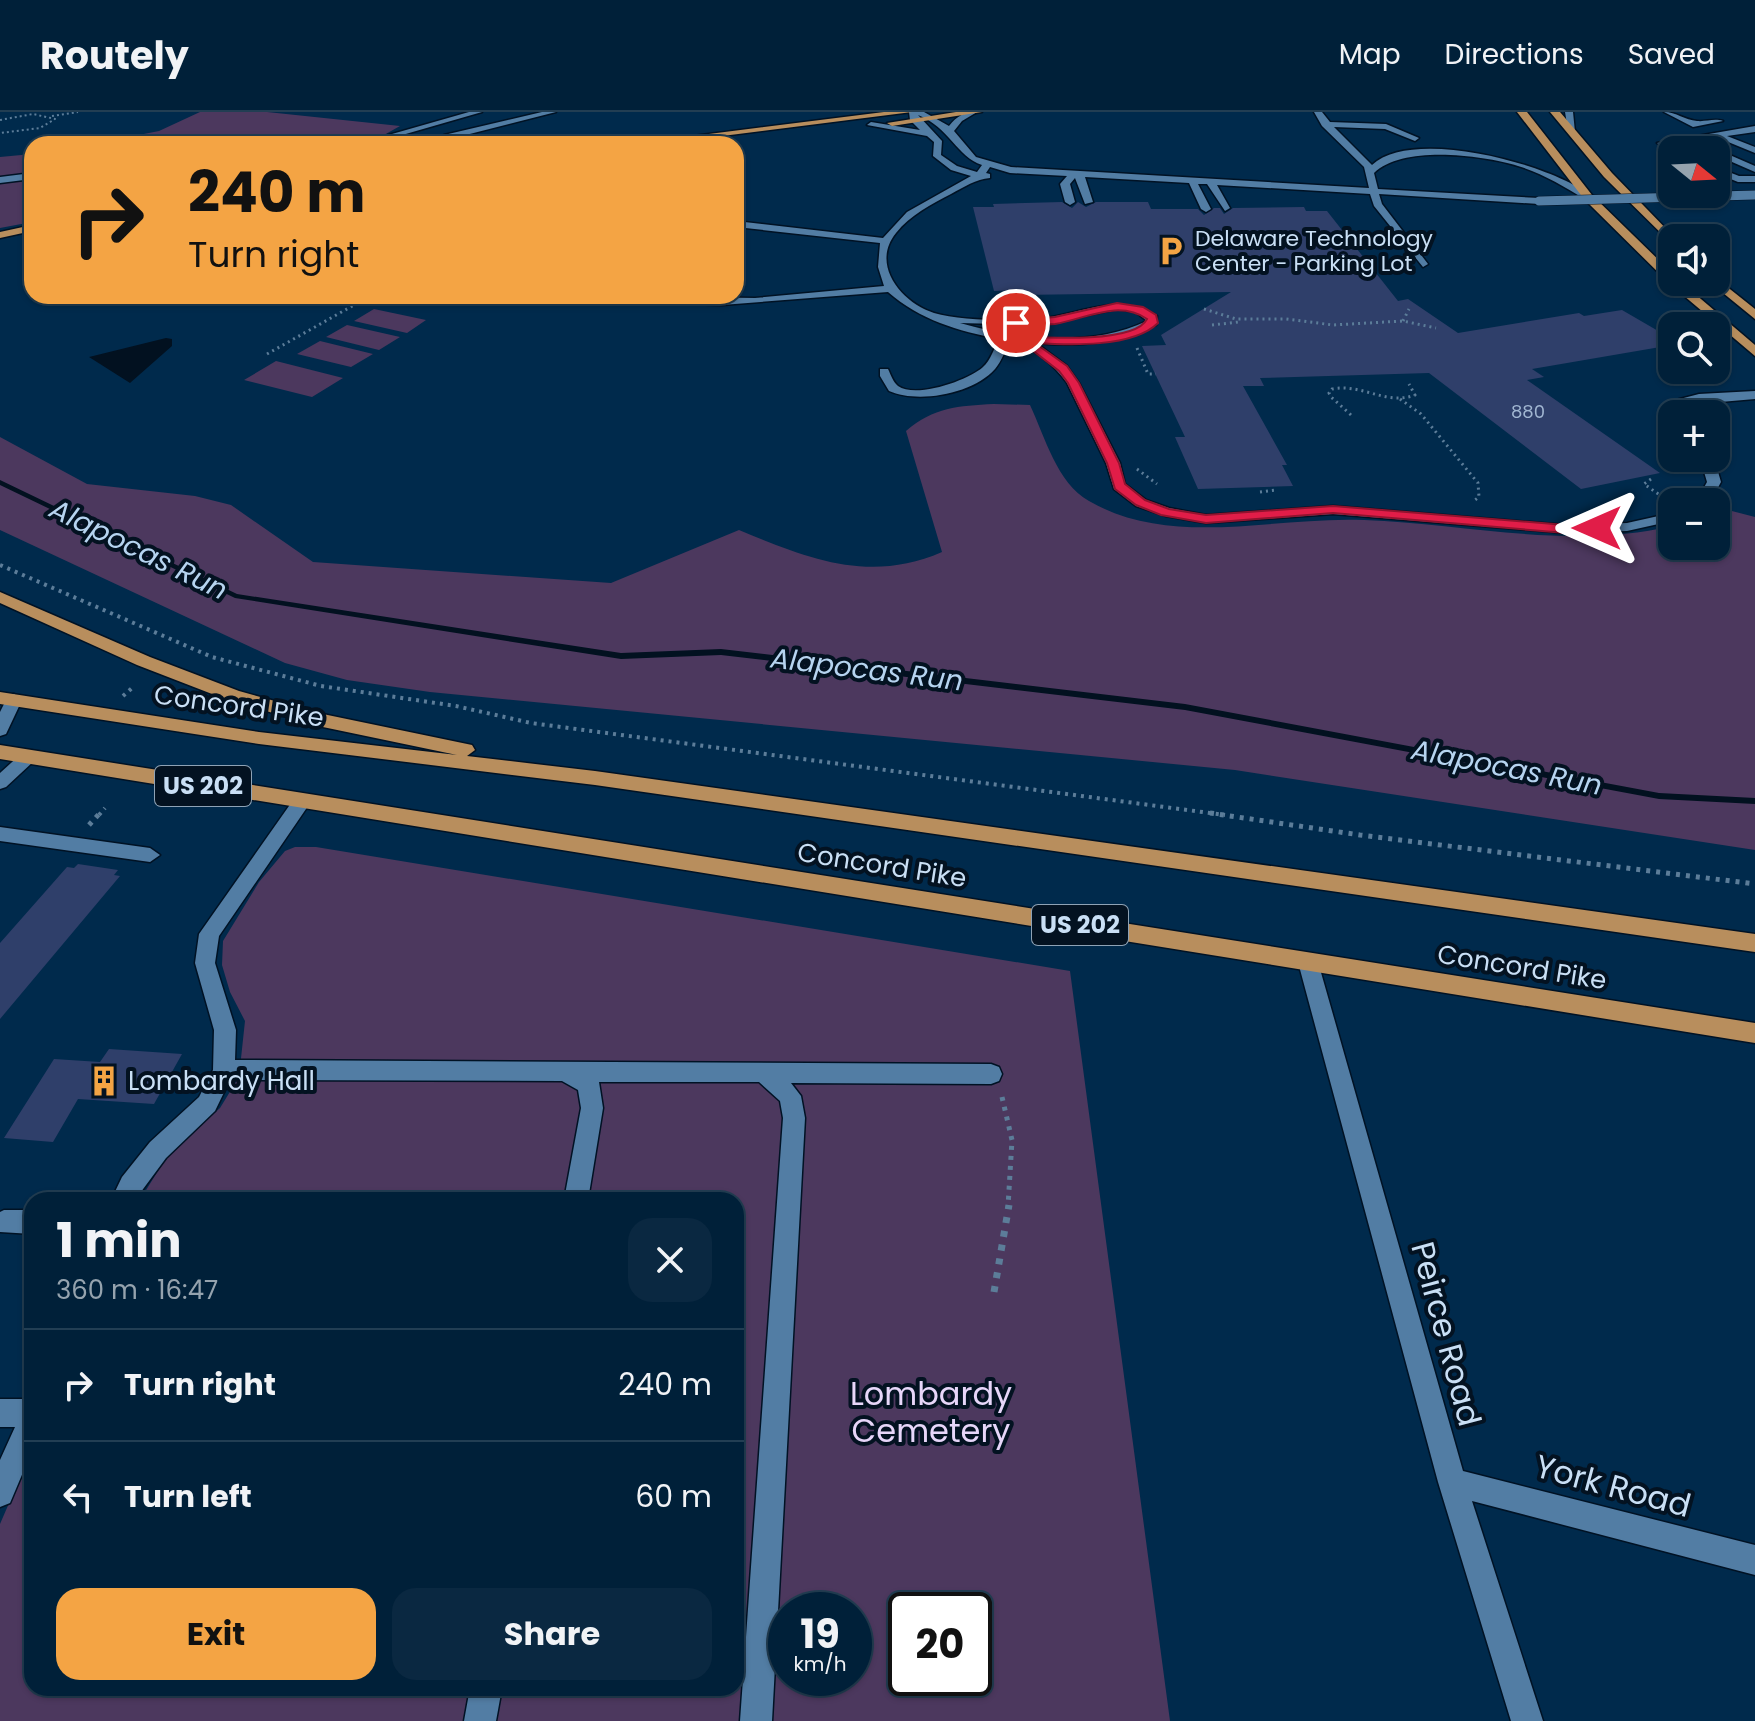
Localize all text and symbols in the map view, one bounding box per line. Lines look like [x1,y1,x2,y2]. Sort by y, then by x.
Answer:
text: Routely [40,29,189,82]
text: Map [1339,35,1401,74]
text: Directions [1445,35,1584,74]
text: Saved [1628,35,1715,74]
north arrow [1658,136,1730,208]
map controls [1658,136,1730,560]
text: 240 m [188,153,366,232]
icon: right [56,168,160,272]
place label: Delaware Technology Center - Parking Lot [1195,223,1434,279]
button: sound [1658,224,1730,296]
text: Turn right [188,229,359,280]
parking icon: Delaware Technology Center - Parking Lot [1154,234,1188,268]
pin [982,289,1050,357]
icon: arrive [994,301,1038,345]
button: search [1658,312,1730,384]
house number: 880 [1511,399,1545,424]
button: + [1658,400,1730,472]
position arrow [1555,486,1639,570]
button: − [1658,488,1730,560]
water label: Alapocas Run [42,489,234,609]
water label: Alapocas Run [768,638,965,701]
street label: Concord Pike [152,676,326,736]
water label: Alapocas Run [1407,730,1605,805]
road number: US 202 [155,766,251,806]
street label: Concord Pike [795,834,969,896]
road number: US 202 [1032,905,1128,945]
street label: Concord Pike [1435,936,1609,998]
place label: Lombardy Hall [128,1063,315,1099]
building icon: Lombardy Hall [87,1064,121,1098]
text: 1 min [56,1207,182,1274]
button: close [628,1218,712,1302]
street label: Peirce Road [1400,1237,1493,1431]
text: 360 m · 16:47 [56,1272,218,1308]
icon: right [56,1363,100,1407]
text: Turn right [124,1363,276,1406]
text: 240 m [618,1363,712,1406]
park label: Lombardy Cemetery [850,1371,1012,1453]
street label: York Road [1530,1443,1696,1528]
icon: left [56,1475,100,1519]
text: Turn left [124,1475,252,1518]
text: 60 m [635,1475,712,1518]
button: Exit [56,1588,376,1680]
button: Share [392,1588,712,1680]
speed limit sign: 20 [888,1592,992,1696]
text: 19 [800,1606,840,1662]
text: km/h [793,1650,847,1678]

